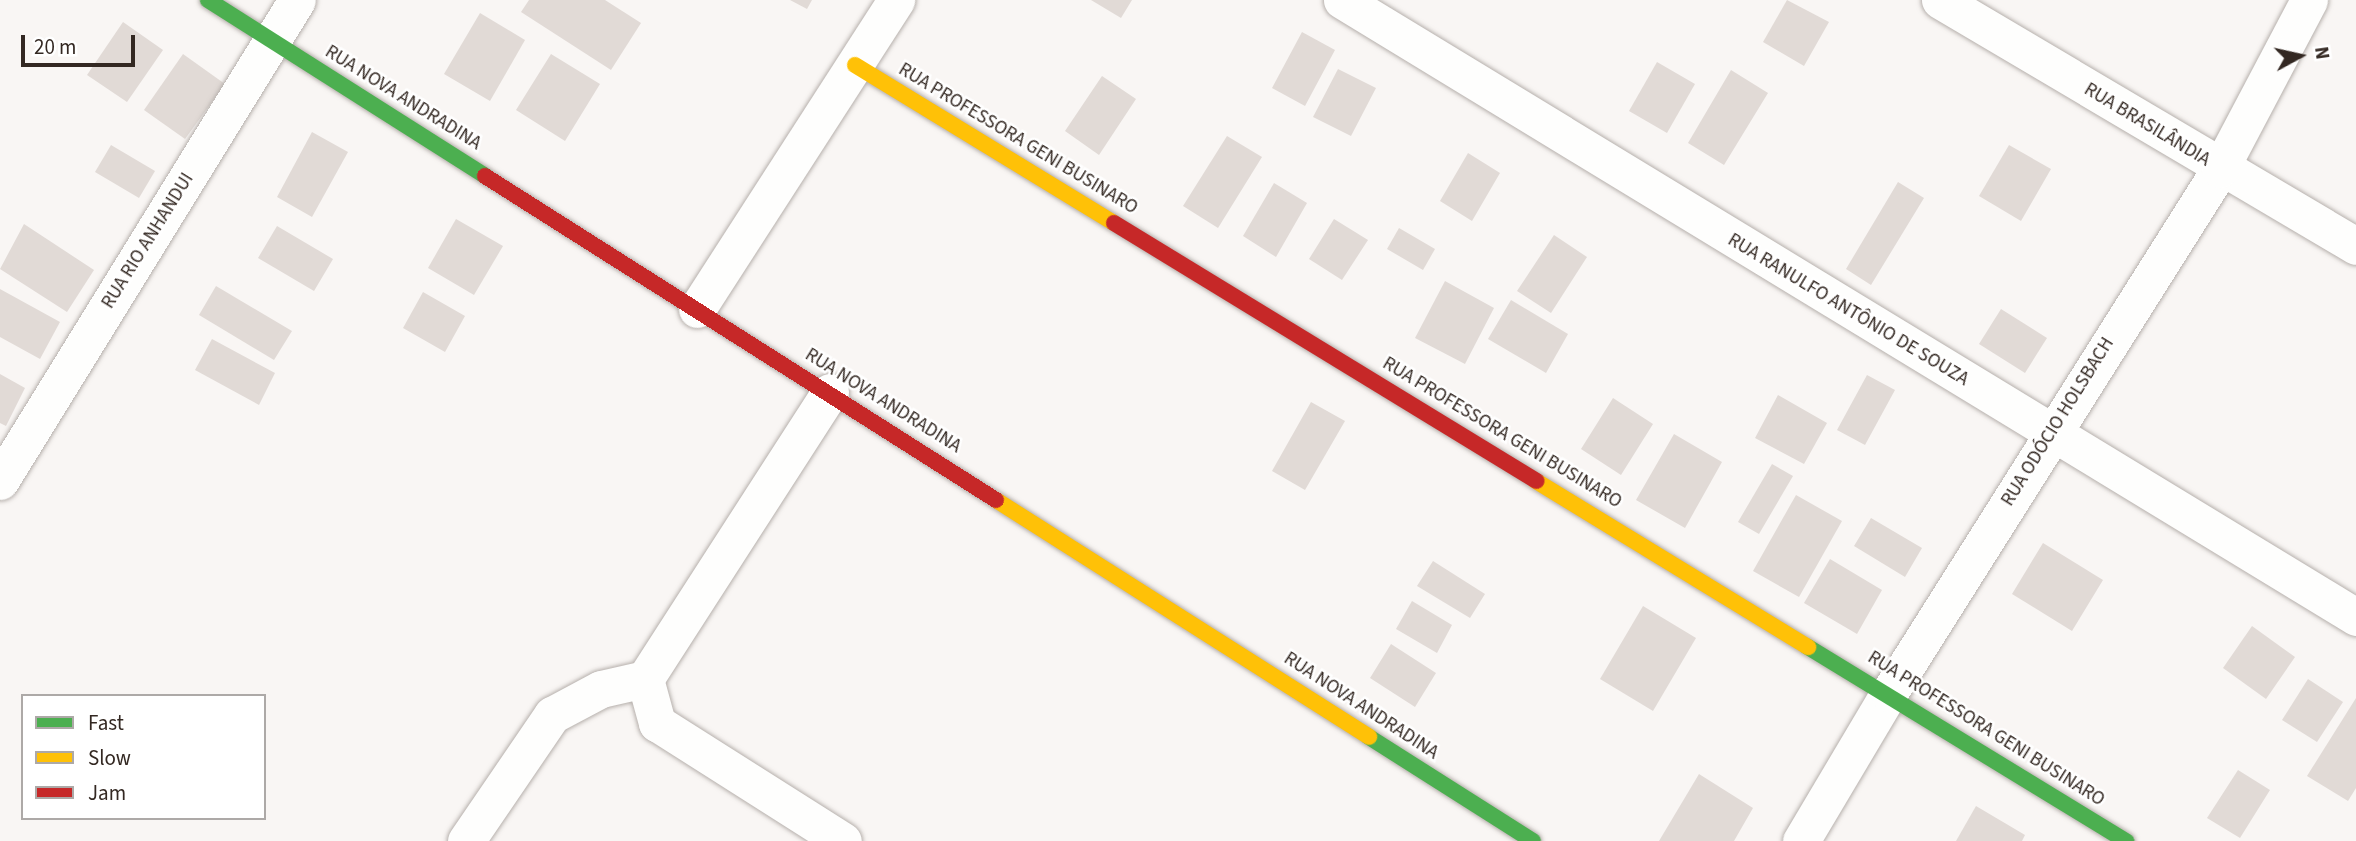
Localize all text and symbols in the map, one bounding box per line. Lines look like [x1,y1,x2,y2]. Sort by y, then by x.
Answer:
scale bar [24,21,138,65]
north arrow [2265,21,2335,91]
text: 20 m [34,32,76,62]
street label: RUA NOVA ANDRADINA [321,41,485,155]
text: N [2307,45,2336,61]
street label: RUA PROFESSORA GENI BUSINARO [894,58,1142,220]
street label: RUA BRASILÂNDIA [2080,78,2214,172]
street label: RUA RIO ANHANDUI [97,169,199,313]
street label: RUA RANULFO ANTÔNIO DE SOUZA [1723,229,1973,391]
street label: RUA ODÓCIO HOLSBACH [1997,333,2119,511]
street label: RUA NOVA ANDRADINA [801,344,965,458]
street label: RUA PROFESSORA GENI BUSINARO [1378,352,1626,514]
street label: RUA PROFESSORA GENI BUSINARO [1863,646,2109,812]
street label: RUA NOVA ANDRADINA [1279,647,1443,765]
legend [21,694,266,820]
text: Fast [88,708,124,738]
text: Slow [88,743,131,773]
text: Jam [88,778,126,808]

